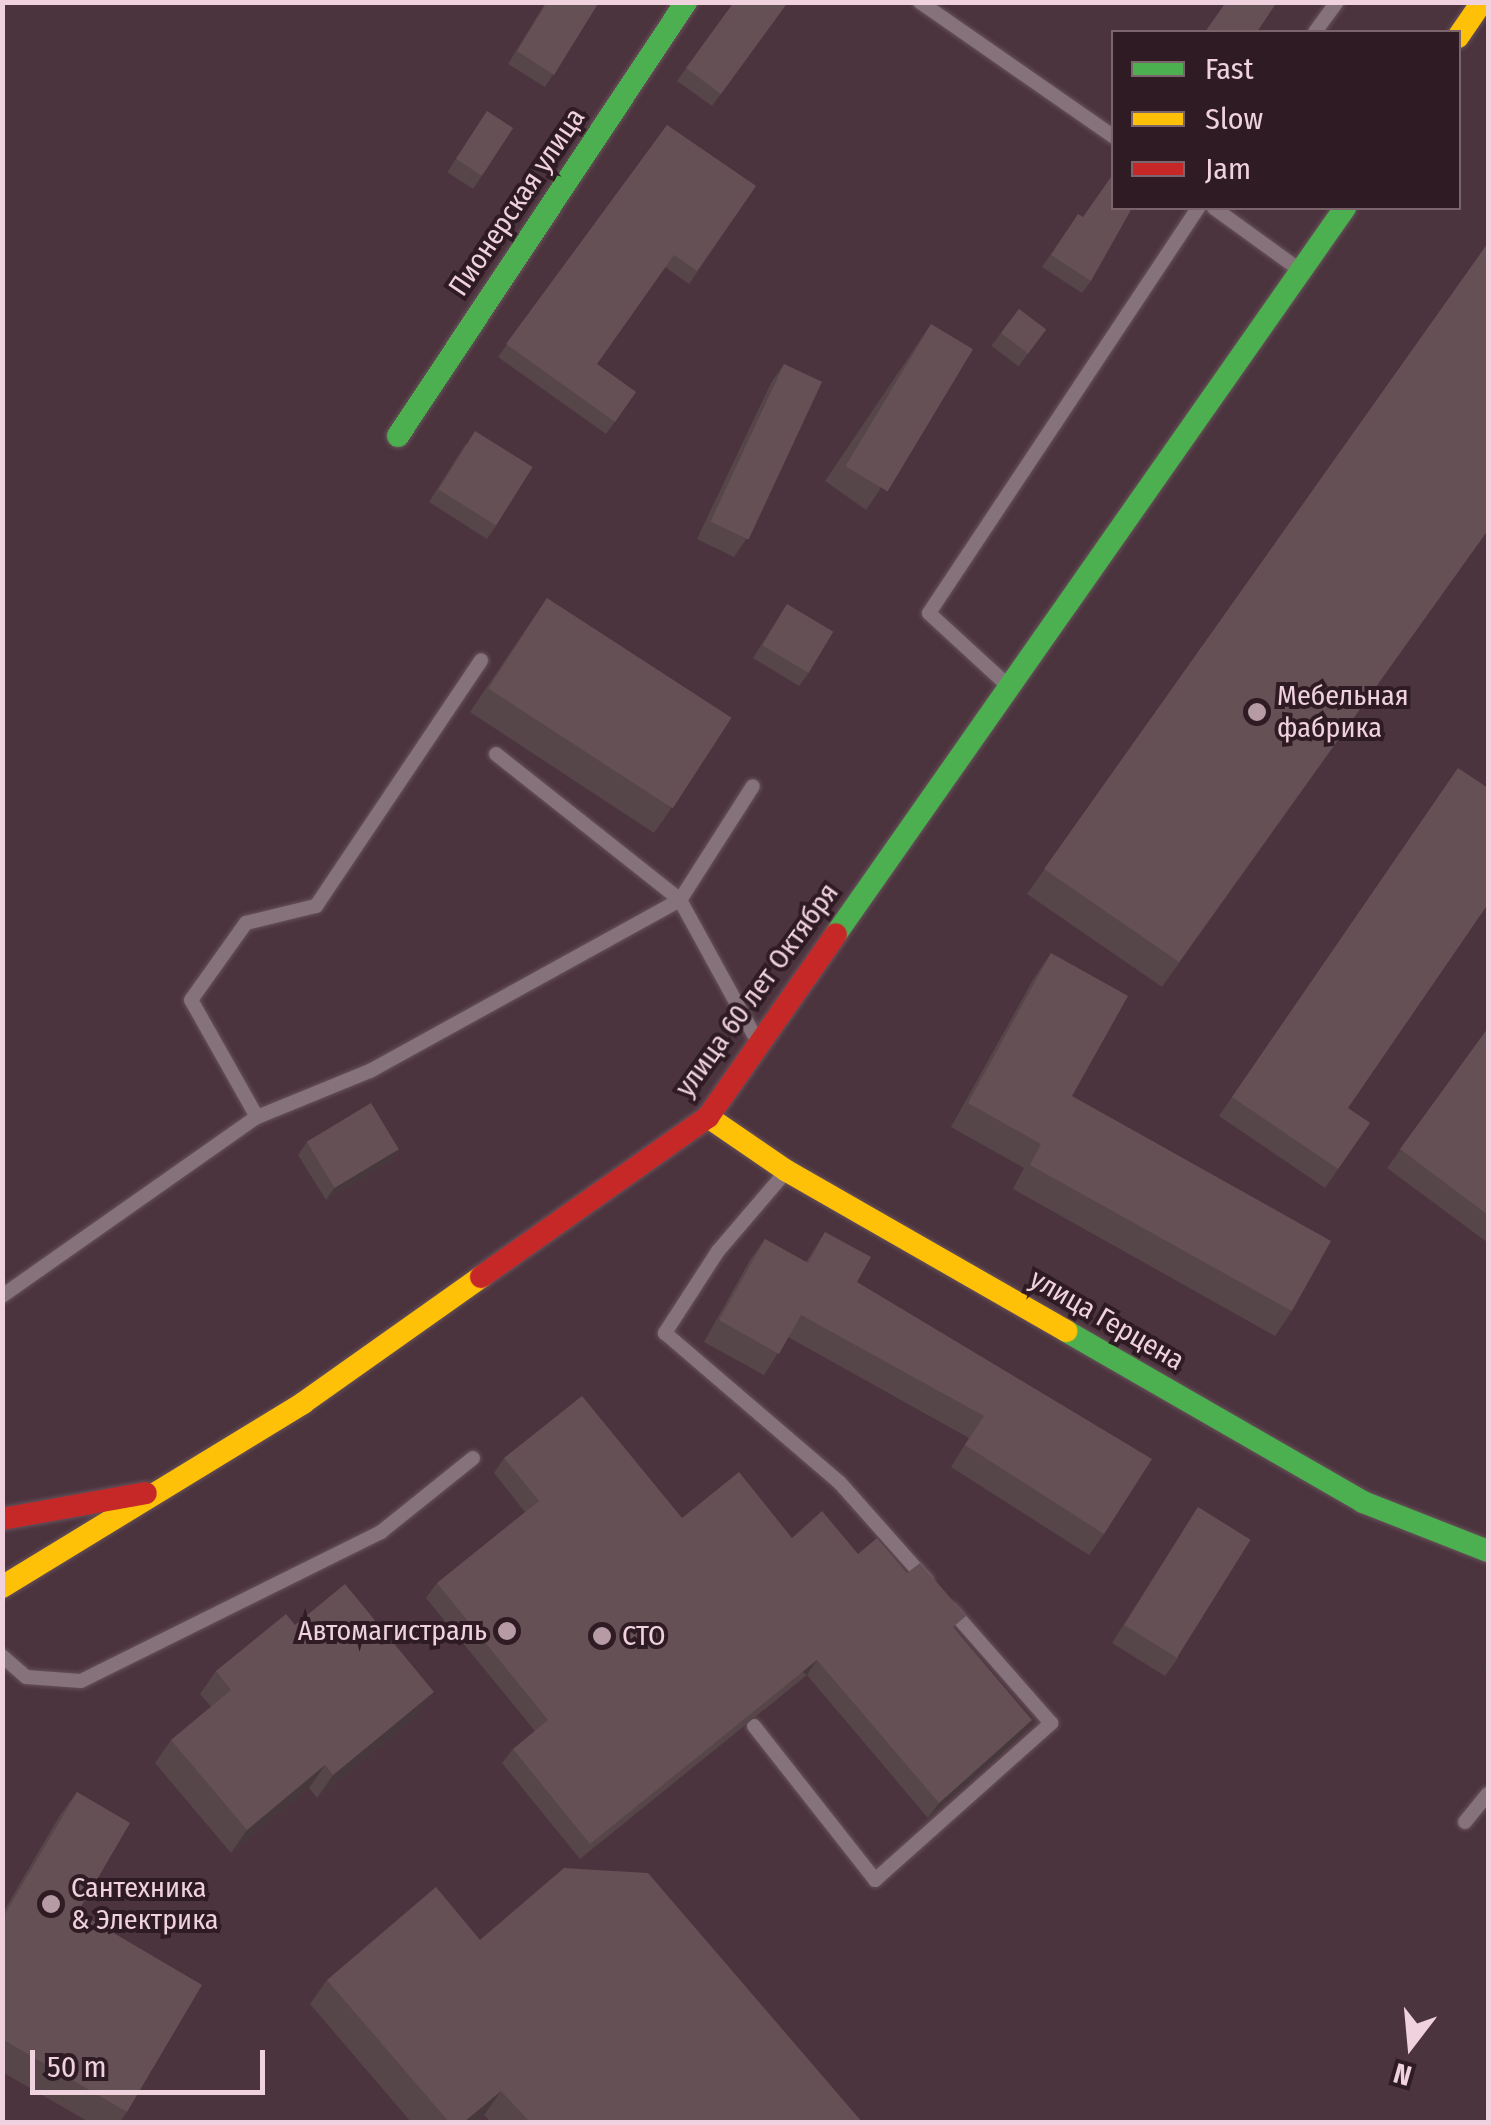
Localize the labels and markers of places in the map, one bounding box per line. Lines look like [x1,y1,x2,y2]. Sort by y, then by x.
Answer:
place label: Мебельная фабрика [1277,679,1409,745]
marker: Мебельная фабрика [1246,701,1268,723]
place label: Автомагистраль [298,1614,487,1648]
place label: СТО [622,1619,666,1653]
marker: Автомагистраль [496,1620,518,1642]
marker: СТО [591,1625,613,1647]
place label: Сантехника & Электрика [71,1871,219,1937]
marker: Сантехника & Электрика [40,1893,62,1915]

